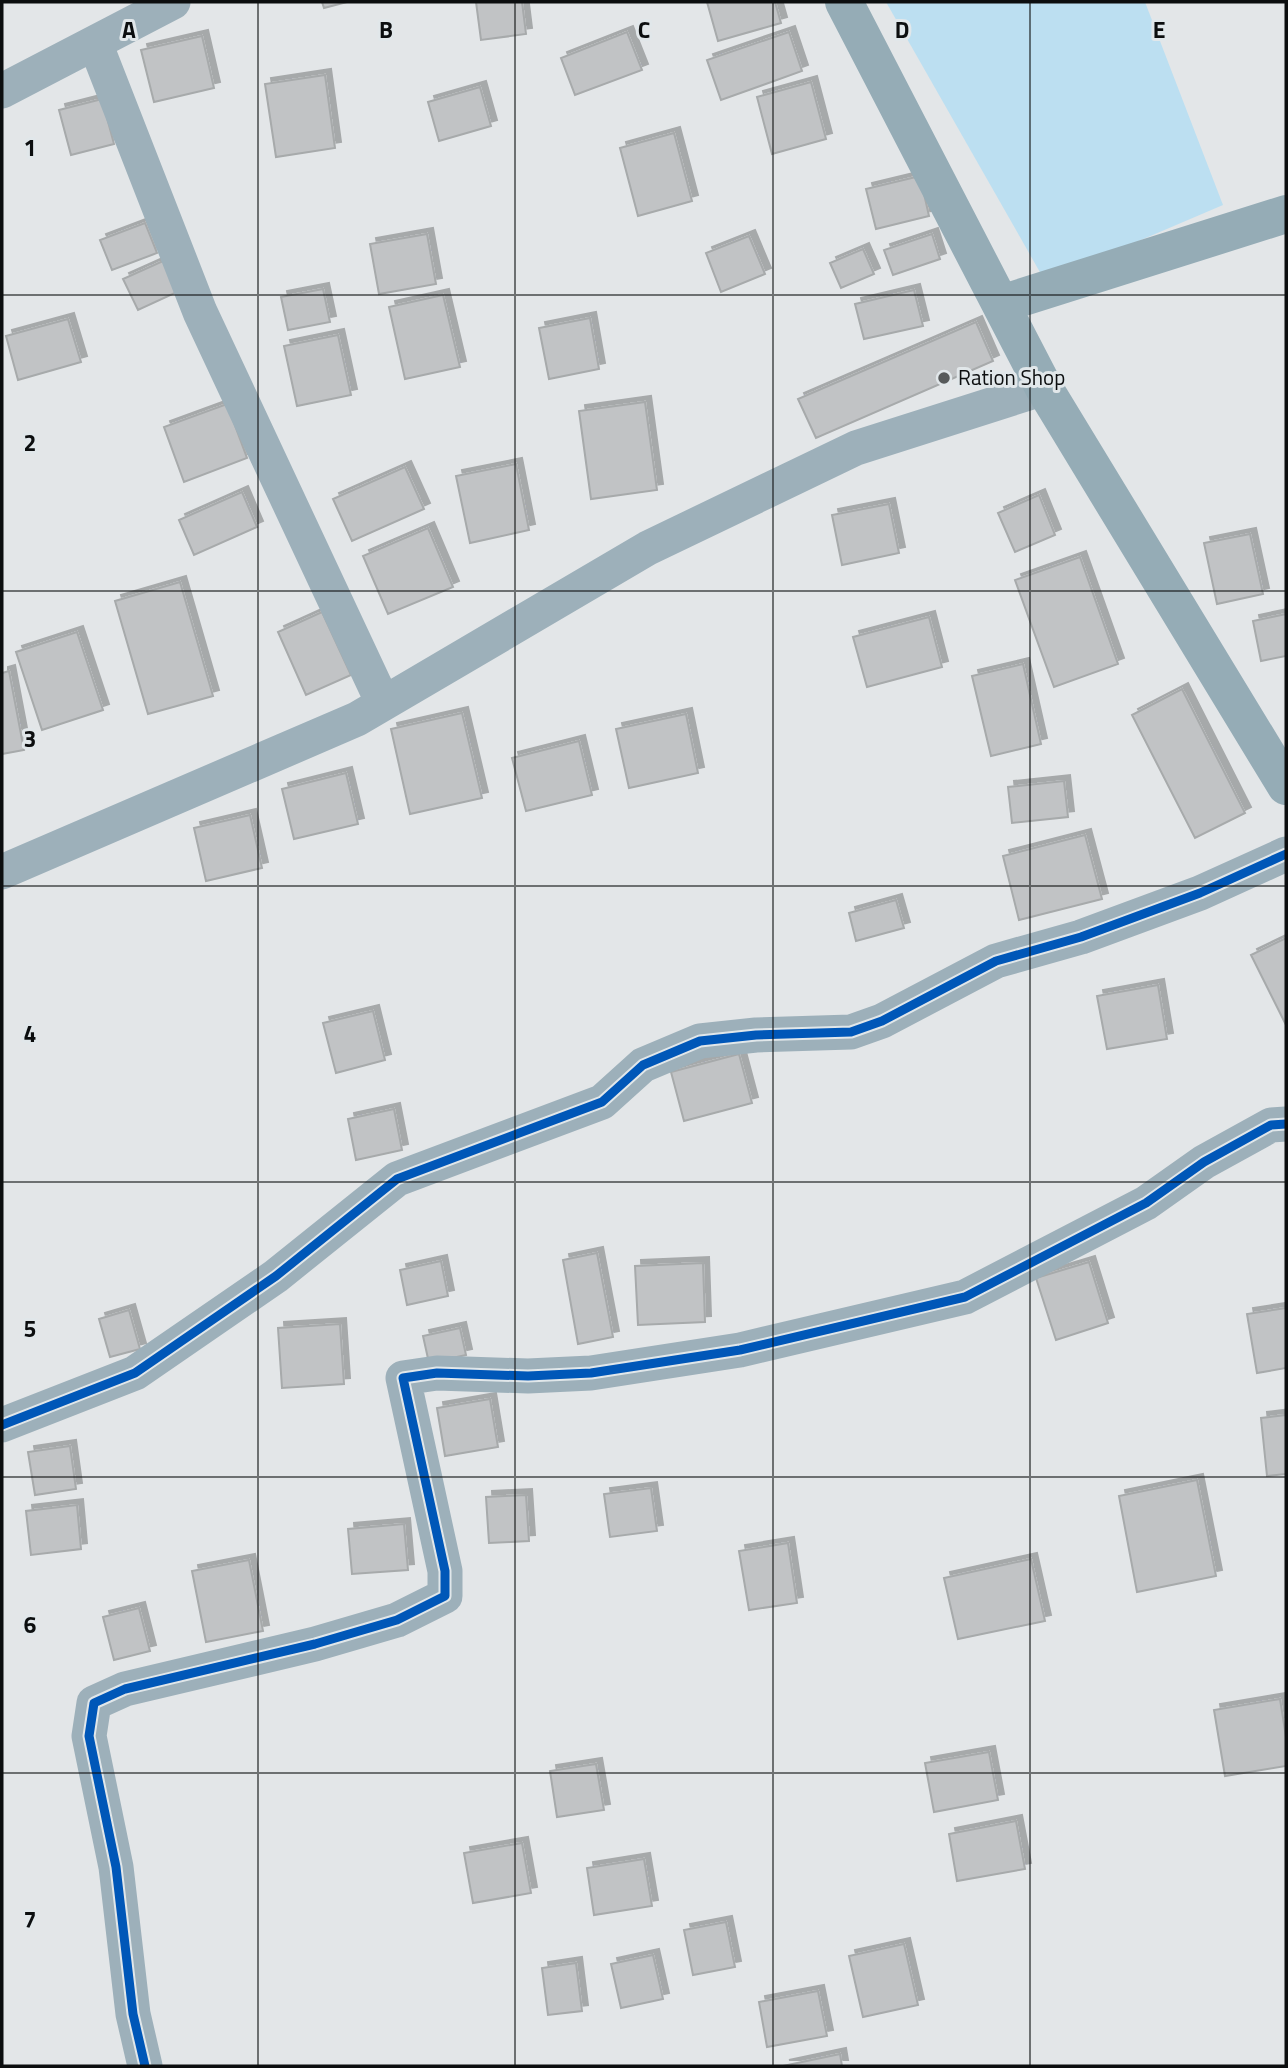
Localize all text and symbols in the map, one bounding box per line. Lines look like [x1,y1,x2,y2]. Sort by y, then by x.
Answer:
text: A [122,12,136,47]
text: B [379,12,393,47]
text: C [638,12,650,47]
text: D [895,12,909,47]
text: E [1153,12,1165,47]
text: 1 [24,130,36,165]
place label: Ration Shop [958,361,1065,393]
marker: Ration Shop [936,370,952,386]
text: 2 [24,425,36,460]
text: 3 [24,721,36,756]
text: 4 [24,1016,36,1051]
text: 5 [24,1311,36,1346]
text: 6 [24,1607,37,1642]
text: 7 [24,1902,36,1937]

